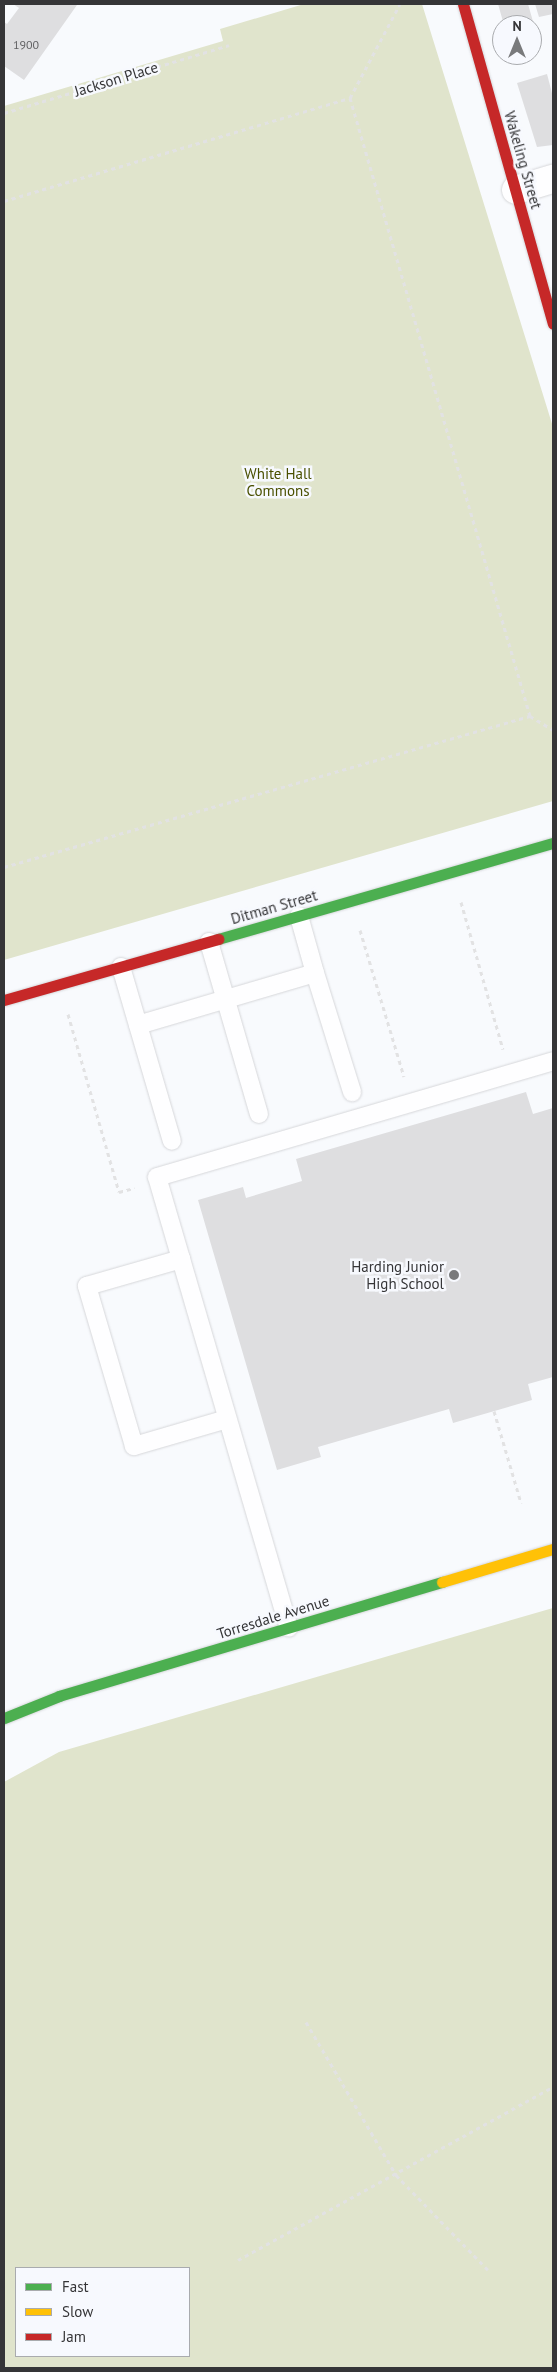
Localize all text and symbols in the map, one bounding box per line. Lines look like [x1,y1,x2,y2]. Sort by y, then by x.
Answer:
north arrow [492,15,542,65]
text: N [512,17,522,35]
house number: 1900 [13,38,39,52]
street label: Jackson Place [72,58,160,100]
street label: Wakeling Street [500,109,546,211]
park label: White Hall Commons [244,464,312,499]
street label: Ditman Street [229,886,319,928]
place label: Harding Junior High School [351,1257,444,1292]
marker: Harding Junior High School [448,1269,460,1281]
street label: Torresdale Avenue [214,1591,332,1643]
legend [15,2267,190,2357]
text: Fast [62,2277,89,2296]
text: Slow [62,2302,93,2321]
text: Jam [62,2327,86,2346]

